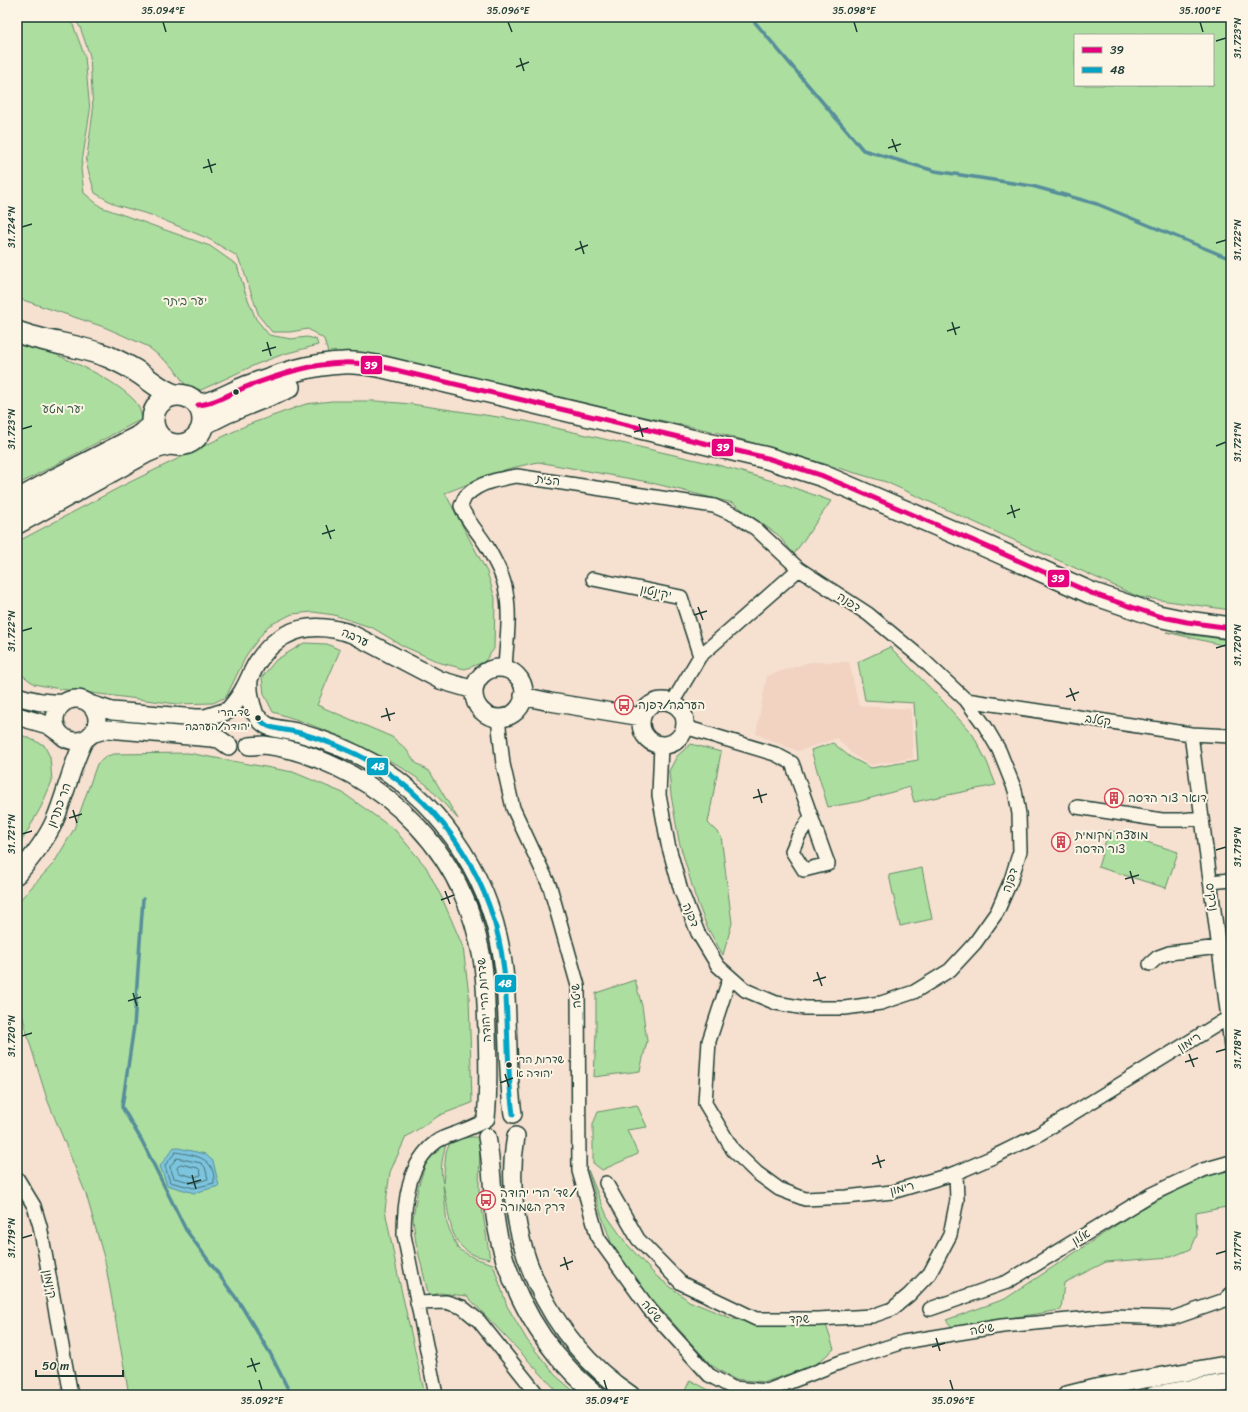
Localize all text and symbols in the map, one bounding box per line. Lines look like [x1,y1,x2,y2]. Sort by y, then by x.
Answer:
text: 35.094°E [141,2,186,20]
text: 35.096°E [487,2,531,20]
text: 35.098°E [833,2,877,20]
text: 35.100°E [1179,2,1222,20]
text: 31.723°N [1229,17,1247,58]
legend [1074,34,1214,86]
text: 39 [1110,39,1124,61]
text: 48 [1110,59,1125,81]
text: 31.724°N [3,206,21,248]
text: 31.722°N [1229,219,1247,261]
park label: יער ביתר [163,290,207,312]
line badge: 39 [360,355,383,375]
text: 39 [364,356,378,375]
unlabelled marker [231,387,241,397]
park label: יער מטע [42,398,84,420]
text: 31.723°N [3,408,21,449]
text: 31.721°N [1229,422,1247,462]
line badge: 39 [711,438,734,457]
text: 39 [716,438,730,457]
street label: הזית [533,467,562,493]
line badge: 39 [1047,569,1070,588]
text: 39 [1051,569,1065,588]
street label: יקינטון [638,578,674,606]
street label: דפנה [833,586,865,618]
text: 31.722°N [3,610,21,652]
street label: ערבה [338,621,373,653]
text: 31.720°N [1229,624,1247,666]
bus stop icon: הערבה/דפנה [613,694,635,716]
place label: הערבה/דפנה [638,694,705,716]
place label: שד.הרי יהודה/הערבה [185,703,251,736]
street label: קטלב [1083,707,1113,733]
marker: שד.הרי יהודה/הערבה [253,713,263,723]
line badge: 48 [366,757,389,776]
text: 48 [370,757,385,776]
street label: הר כתרון [40,779,78,831]
building icon: דואר צור הדסה [1103,787,1125,809]
place label: דואר צור הדסה [1128,787,1207,809]
text: 31.721°N [3,814,21,854]
place label: מועצה מקומית צור הדסה [1074,824,1148,860]
text: 31.719°N [1229,827,1247,867]
building icon: מועצה מקומית צור הדסה [1050,831,1072,853]
street label: דפנה [995,864,1025,896]
street label: נרקיס [1199,881,1225,913]
street label: דפנה [676,899,706,931]
street label: שדרות הרי יהודה [470,956,498,1043]
line badge: 48 [494,974,517,993]
text: 48 [497,974,512,993]
street label: שיטה [564,983,588,1009]
text: 31.720°N [3,1015,21,1057]
street label: רימון [1173,1026,1205,1058]
text: 31.718°N [1229,1029,1247,1069]
place label: שדרות הרי יהודה א [516,1050,565,1083]
marker: שדרות הרי יהודה א [504,1060,514,1070]
street label: רימון [887,1174,917,1202]
place label: שד׳ הרי יהודה/ דרך השמורה [500,1182,577,1218]
bus stop icon: שד׳ הרי יהודה/ דרך השמורה [475,1189,497,1211]
text: 31.719°N [3,1218,21,1258]
street label: אלון [1067,1223,1095,1251]
text: 31.717°N [1229,1231,1247,1271]
street label: קינמון [36,1268,64,1300]
street label: שיטה [636,1294,668,1328]
street label: שקד [788,1308,810,1330]
street label: שיטה [968,1316,996,1342]
scale bar [36,1352,123,1378]
text: 50 m [42,1355,69,1377]
text: 35.092°E [241,1392,285,1410]
text: 35.094°E [585,1392,630,1410]
text: 35.096°E [932,1392,976,1410]

